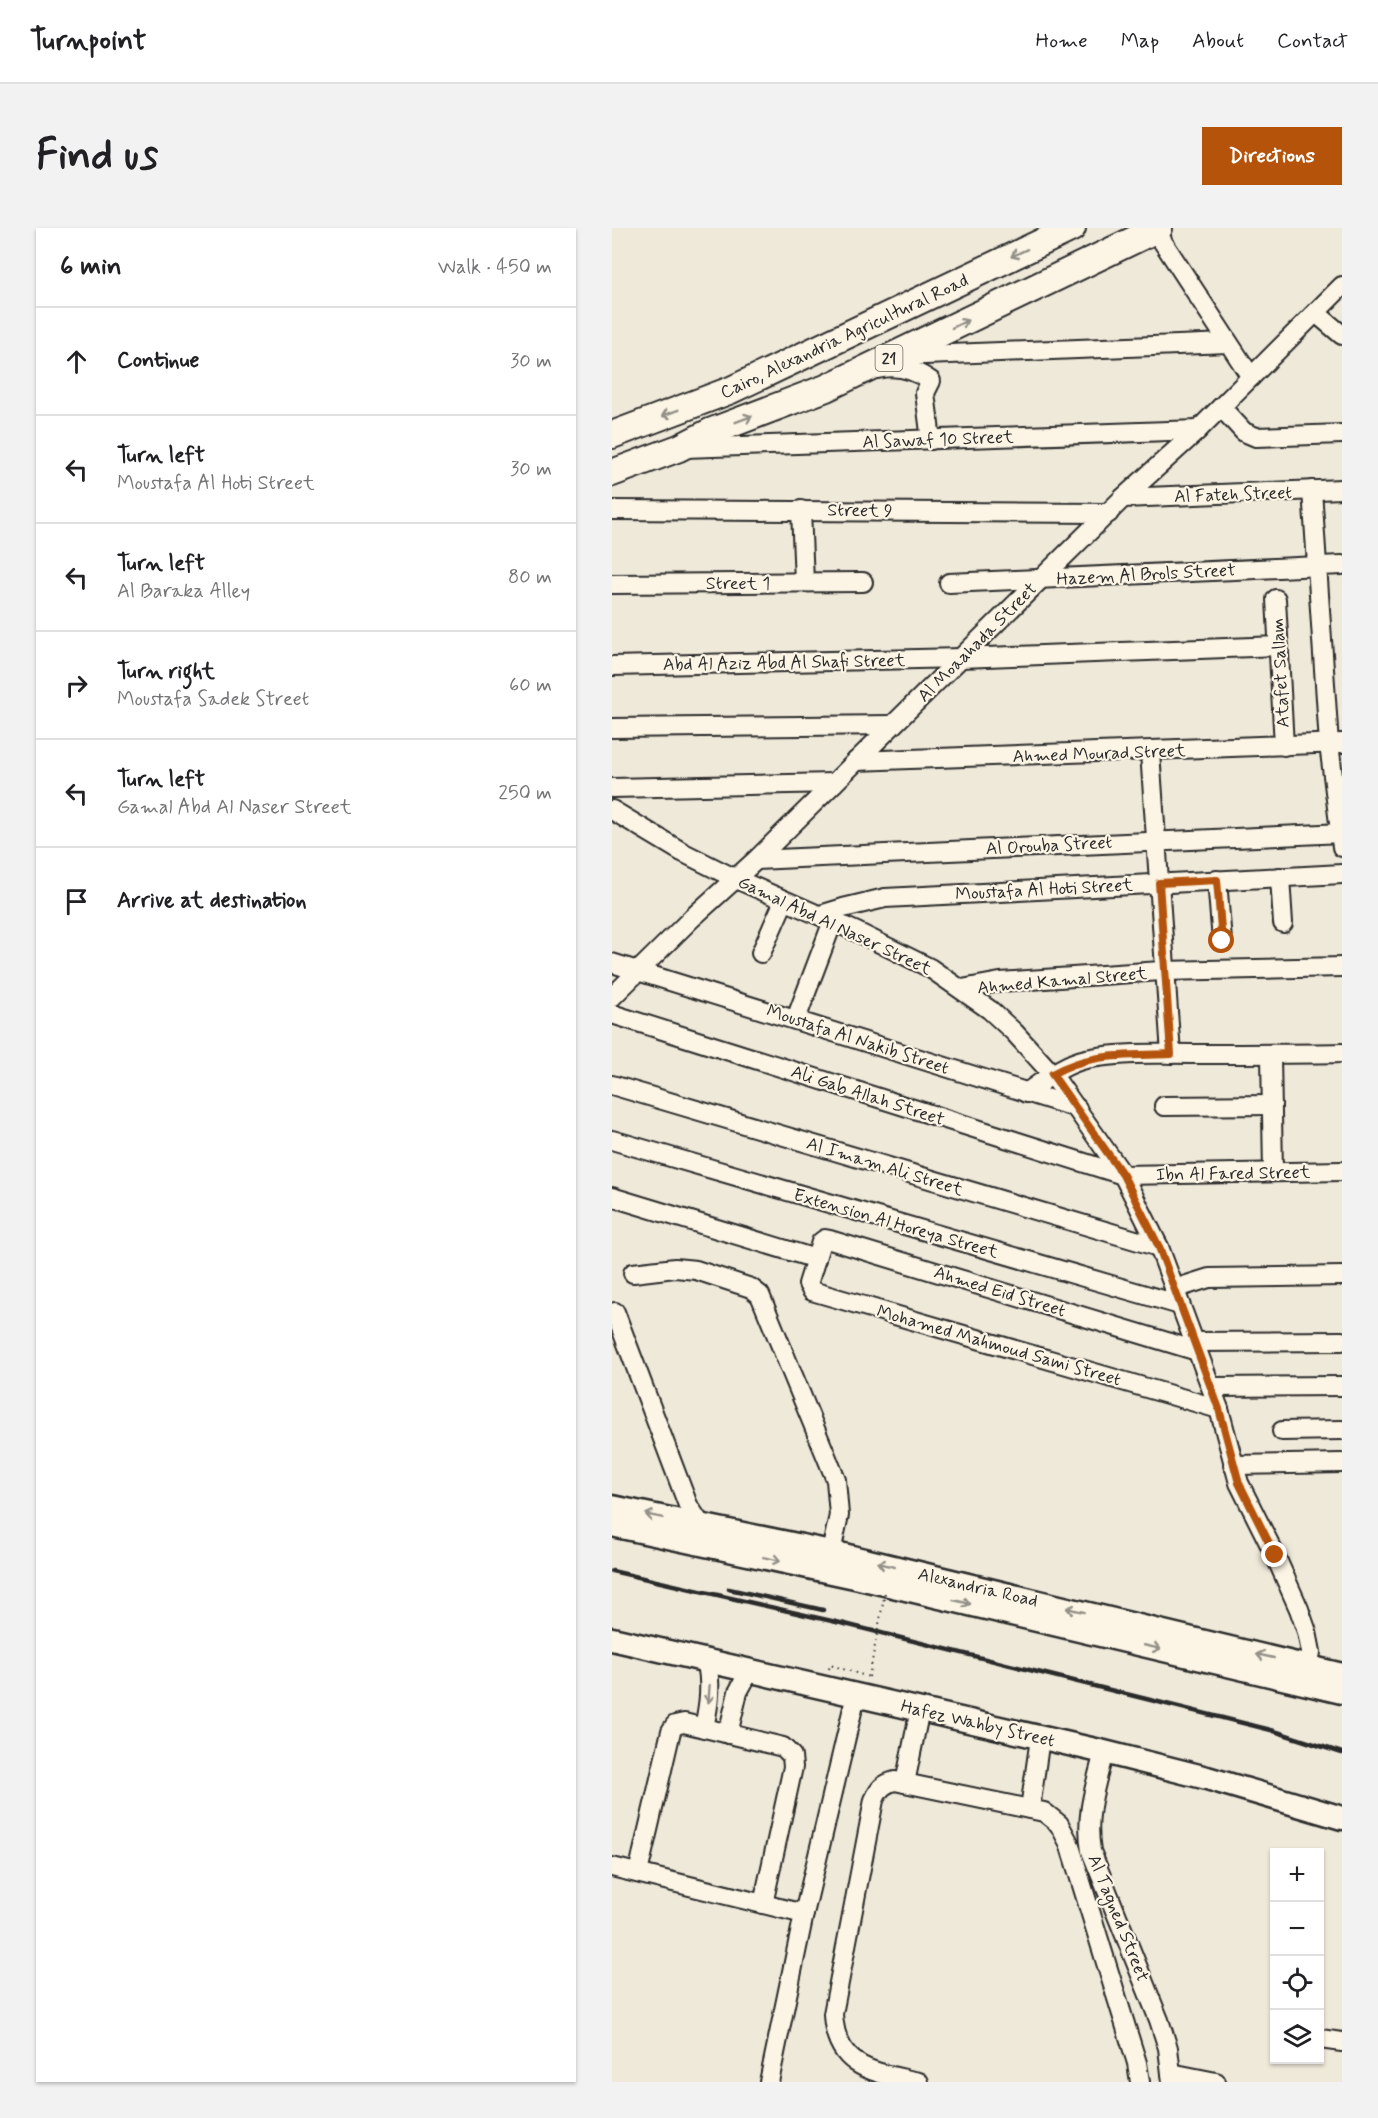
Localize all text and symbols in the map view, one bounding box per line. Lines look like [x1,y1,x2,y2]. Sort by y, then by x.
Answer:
text: Turnpoint [30,23,146,60]
text: Home [1036,27,1088,55]
text: Map [1121,27,1159,55]
text: About [1192,27,1244,55]
text: Contact [1277,27,1348,55]
button: Directions [1202,127,1342,185]
text: Find us [36,129,158,184]
one-way arrow [1010,248,1028,260]
text: 6 min [60,250,122,284]
text: Walk · 450 m [438,254,552,281]
street label: Cairo, Alexandria Agricultural Road [716,269,972,405]
one-way arrow [951,317,969,329]
icon: ahead [60,345,93,378]
road number: 21 [876,345,902,371]
text: Continue [117,347,199,375]
text: 30 m [510,348,552,375]
one-way arrow [661,408,680,419]
one-way arrow [734,413,753,424]
street label: Al Sawaf 10 Street [862,425,1015,455]
text: Turn left [117,442,205,470]
icon: left [60,453,93,486]
text: 30 m [510,456,552,483]
text: Moustafa Al Hoti Street [117,470,315,497]
street label: Al Fateh Street [1174,481,1293,509]
street label: Street 9 [827,498,893,524]
text: Turn left [117,550,205,578]
street label: Hazem Al Brols Street [1056,558,1236,592]
icon: left [60,561,93,594]
text: 80 m [508,564,552,591]
street label: Street 1 [706,572,770,596]
text: Al Baraka Alley [117,578,250,605]
street label: Al Moaahada Street [913,578,1043,708]
street label: Atafet Sallam [1266,617,1296,728]
street label: Abd Al Aziz Abd Al Shafi Street [663,649,906,677]
text: Turn right [117,658,215,686]
icon: right [60,669,93,702]
text: 60 m [509,672,552,699]
text: Moustafa Sadek Street [117,686,309,713]
street label: Ahmed Mourad Street [1012,739,1186,769]
text: Turn left [117,766,205,794]
icon: left [60,777,93,810]
text: 250 m [498,780,552,807]
text: Gamal Abd Al Naser Street [117,794,352,821]
street label: Al Orouba Street [985,831,1113,861]
street label: Gamal Abd Al Naser Street [734,870,936,982]
street label: Moustafa Al Hoti Street [955,873,1134,907]
icon: arrive [60,885,93,918]
text: Arrive at destination [117,887,307,915]
route start [1208,927,1234,953]
street label: Ahmed Kamal Street [976,962,1148,1000]
street label: Moustafa Al Nakib Street [763,999,952,1081]
street label: Ali Gab Allah Street [788,1060,947,1132]
street label: Al Imam Ali Street [803,1132,966,1202]
street label: Ibn Al Fared Street [1156,1161,1311,1187]
street label: Extension Al Horeya Street [791,1183,1001,1265]
street label: Ahmed Eid Street [931,1261,1069,1323]
street label: Mohamed Mahmoud Sami Street [874,1300,1124,1392]
one-way arrow [644,1509,663,1521]
route end [1261,1541,1287,1567]
one-way arrow [762,1554,781,1566]
one-way arrow [876,1559,895,1571]
street label: Alexandria Road [915,1563,1040,1613]
one-way arrow [952,1596,971,1608]
one-way arrow [1066,1604,1085,1616]
one-way arrow [1142,1641,1161,1653]
one-way arrow [1256,1649,1275,1661]
one-way arrow [704,1683,715,1703]
street label: Hafez Wahby Street [898,1695,1057,1753]
map controls [1270,1848,1324,2064]
button: + [1270,1848,1324,1902]
street label: Al Tagned Street [1081,1851,1155,1986]
button: − [1270,1902,1324,1956]
button: locate [1270,1956,1324,2010]
button: layers [1270,2010,1324,2064]

